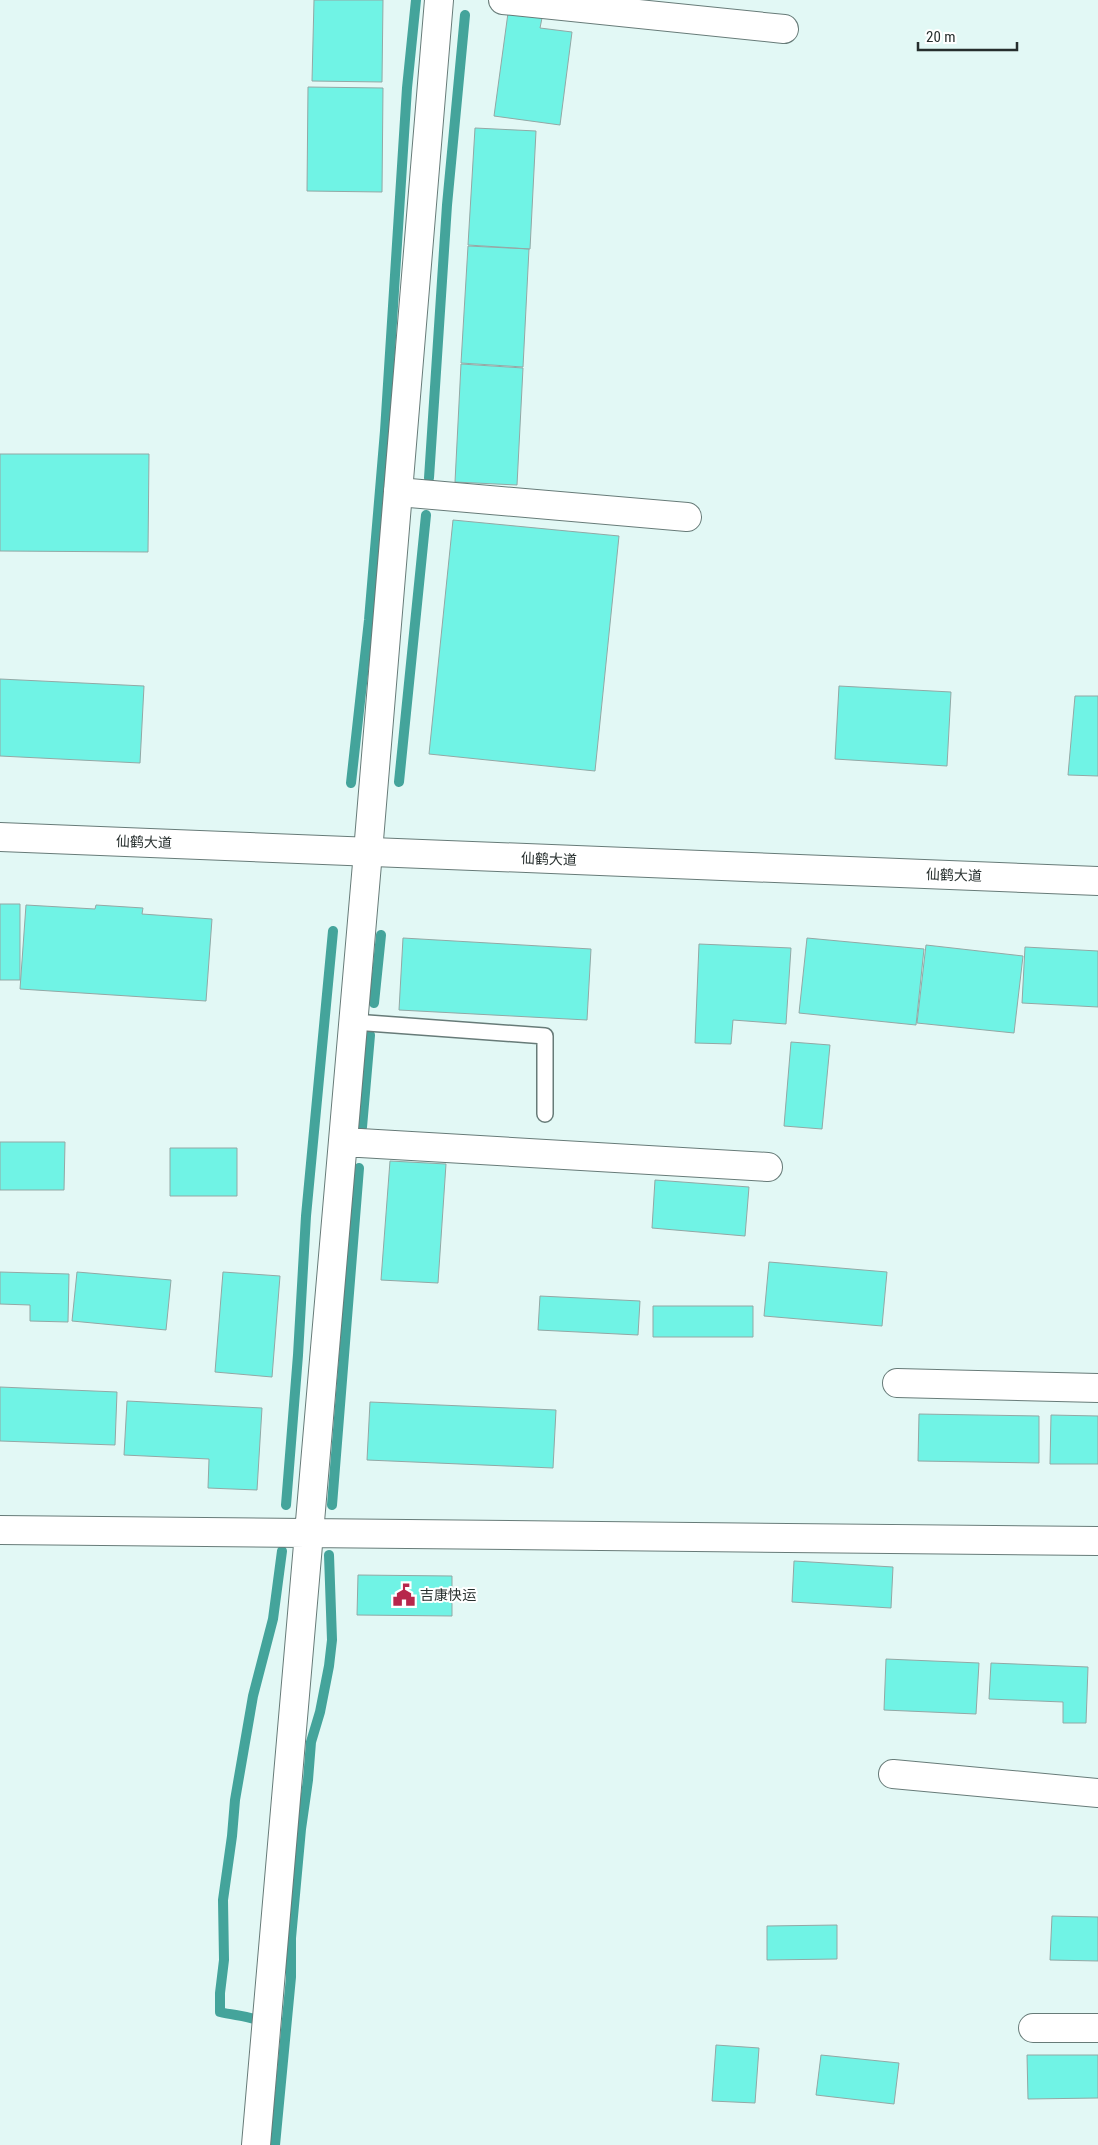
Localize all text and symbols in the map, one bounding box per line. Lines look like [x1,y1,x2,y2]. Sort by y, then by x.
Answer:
scale bar [918,20,1017,52]
text: 20 m [926,28,956,46]
street label: 仙鹤大道 [116,833,172,851]
street label: 仙鹤大道 [521,850,577,868]
street label: 仙鹤大道 [926,866,982,884]
public building icon: 吉康快运 [391,1582,417,1608]
place label: 吉康快运 [420,1587,476,1603]

